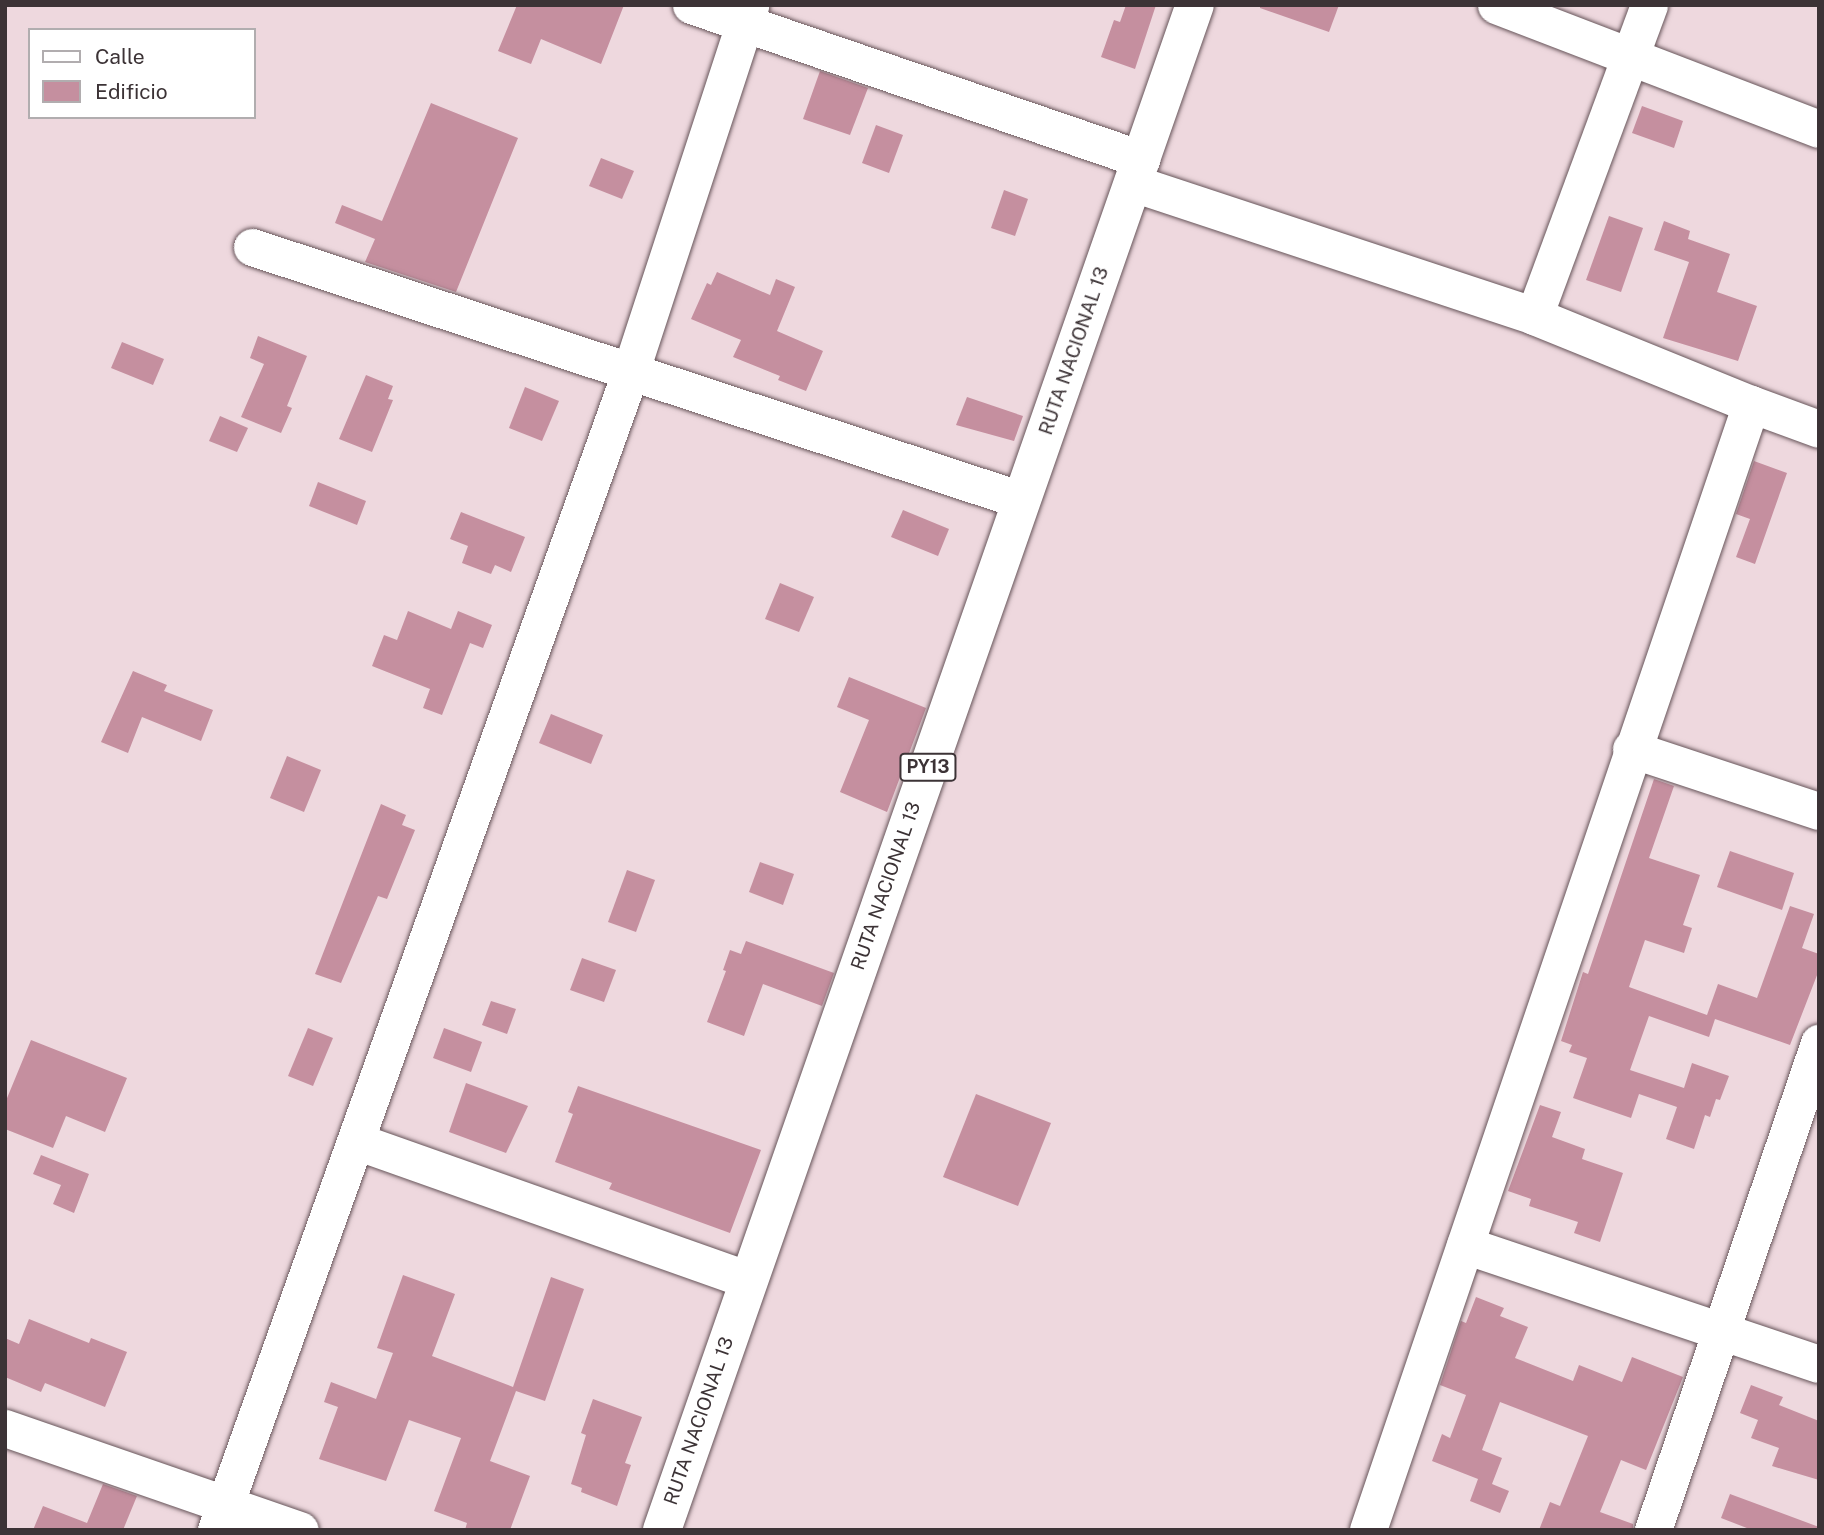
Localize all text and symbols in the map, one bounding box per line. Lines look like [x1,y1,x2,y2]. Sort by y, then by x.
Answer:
legend [28,28,256,119]
text: Calle [95,44,145,69]
text: Edificio [95,79,168,104]
street label: RUTA NACIONAL 13 [1035,264,1113,438]
road number: PY13 [898,752,958,782]
street label: RUTA NACIONAL 13 [847,799,925,973]
street label: RUTA NACIONAL 13 [660,1334,738,1508]

